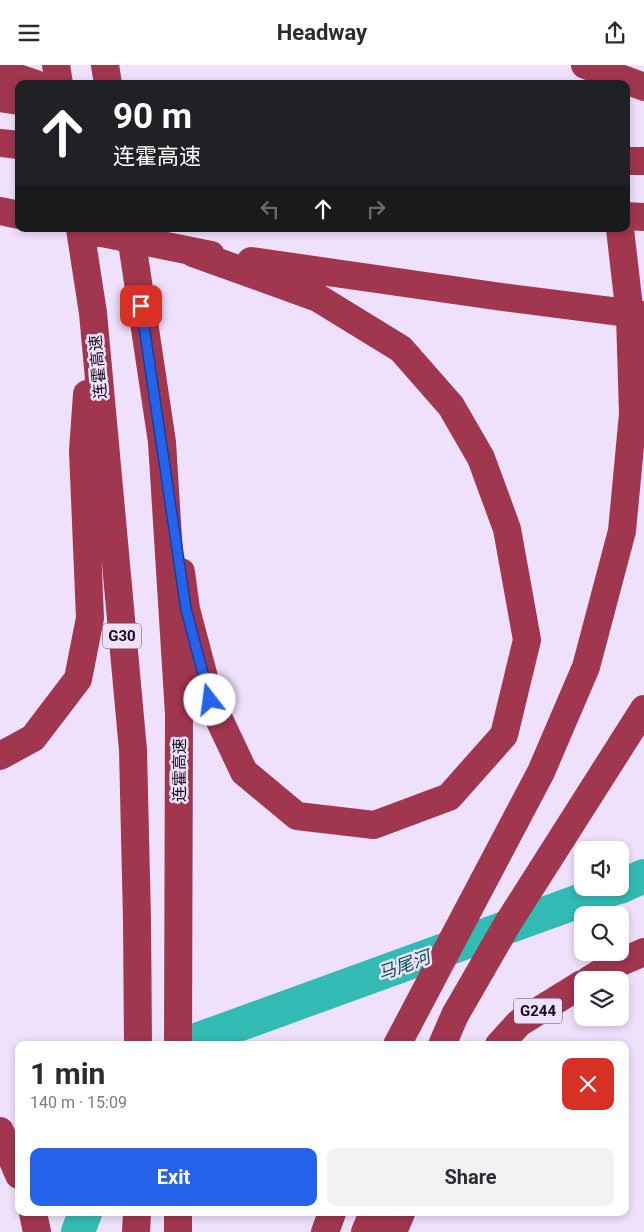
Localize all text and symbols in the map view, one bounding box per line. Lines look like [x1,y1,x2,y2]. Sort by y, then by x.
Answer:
icon: menu [15,19,43,47]
icon: share [601,19,629,47]
text: Headway [277,20,367,45]
text: 90 m [113,96,192,137]
icon: ahead [30,100,95,165]
text: 连霍高速 [113,144,201,169]
icon: left [256,195,284,223]
icon: ahead [309,195,337,223]
icon: right [362,195,390,223]
pin [120,285,162,327]
icon: arrive [127,292,155,320]
street label: 连霍高速 [86,334,110,400]
road number: G30 [103,623,141,649]
position arrow [183,673,235,725]
street label: 连霍高速 [170,738,189,802]
map controls [574,841,629,1026]
button: sound [574,841,629,896]
button: search [574,906,629,961]
water label: 马尾河 [375,945,436,984]
button: layers [574,971,629,1026]
road number: G244 [514,999,562,1023]
text: 1 min [30,1056,105,1091]
button: close [562,1058,614,1110]
text: 140 m · 15:09 [30,1093,127,1112]
button: Exit [30,1148,317,1206]
button: Share [327,1148,614,1206]

